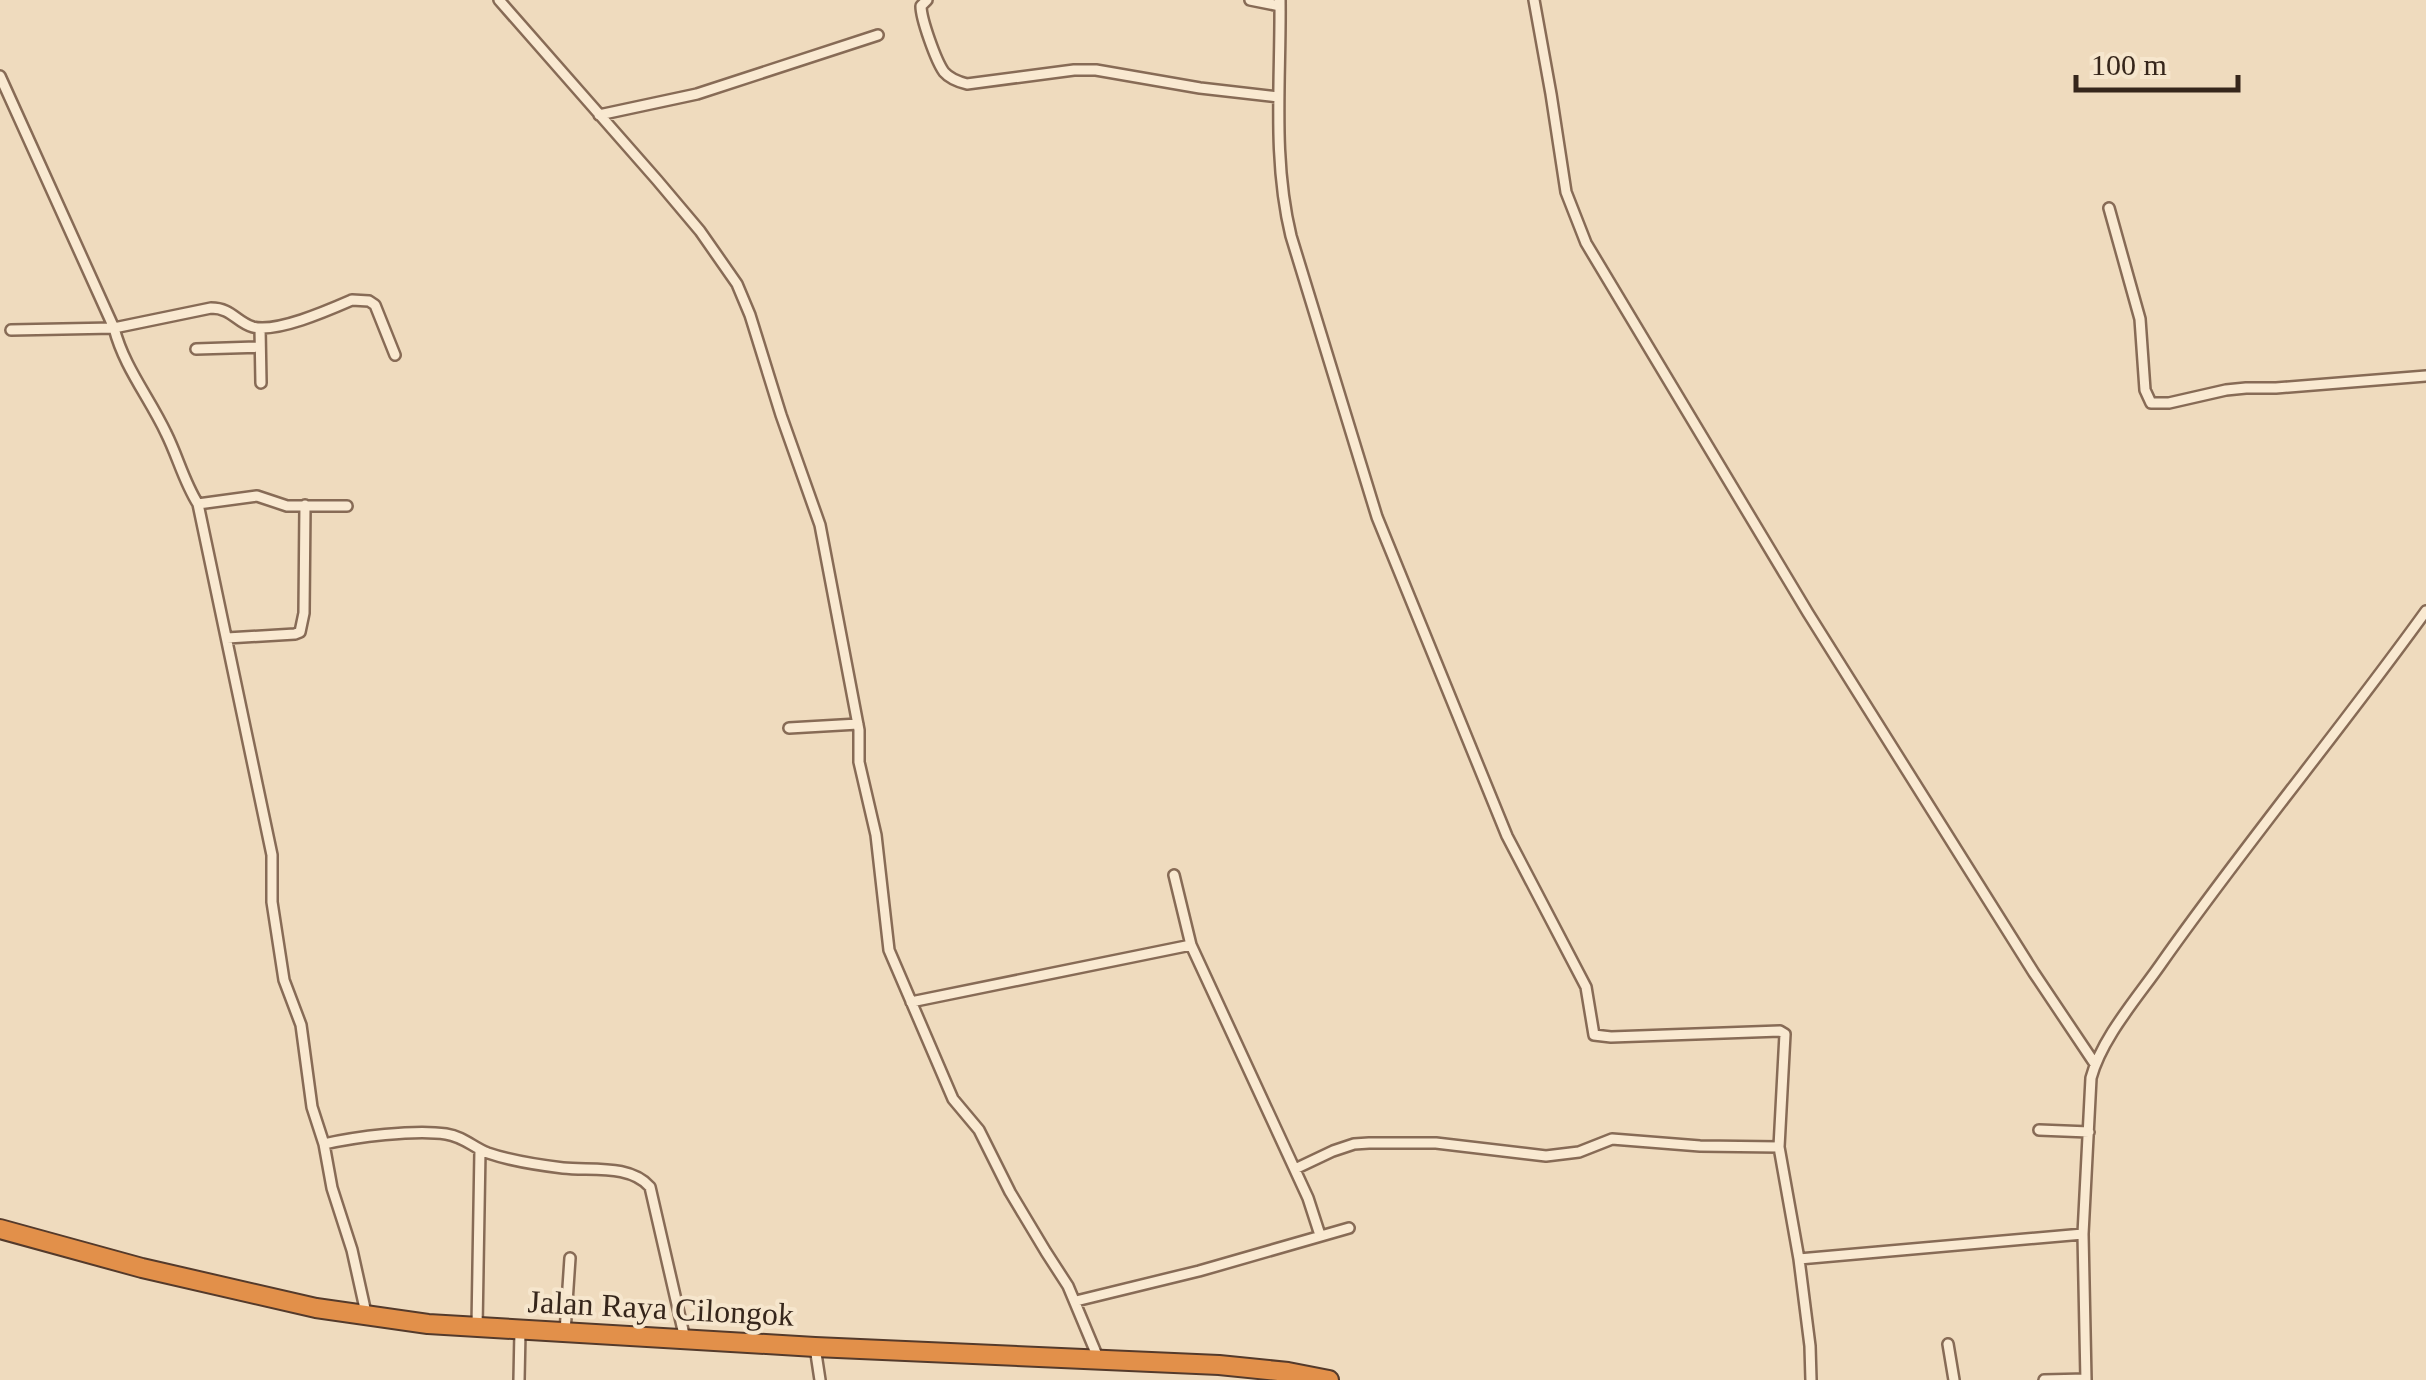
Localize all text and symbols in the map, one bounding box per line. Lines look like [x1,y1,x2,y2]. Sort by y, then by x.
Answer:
scale bar [2076,30,2238,92]
text: 100 m [2091,48,2167,81]
street label: Jalan Raya Cilongok [527,1283,795,1333]

